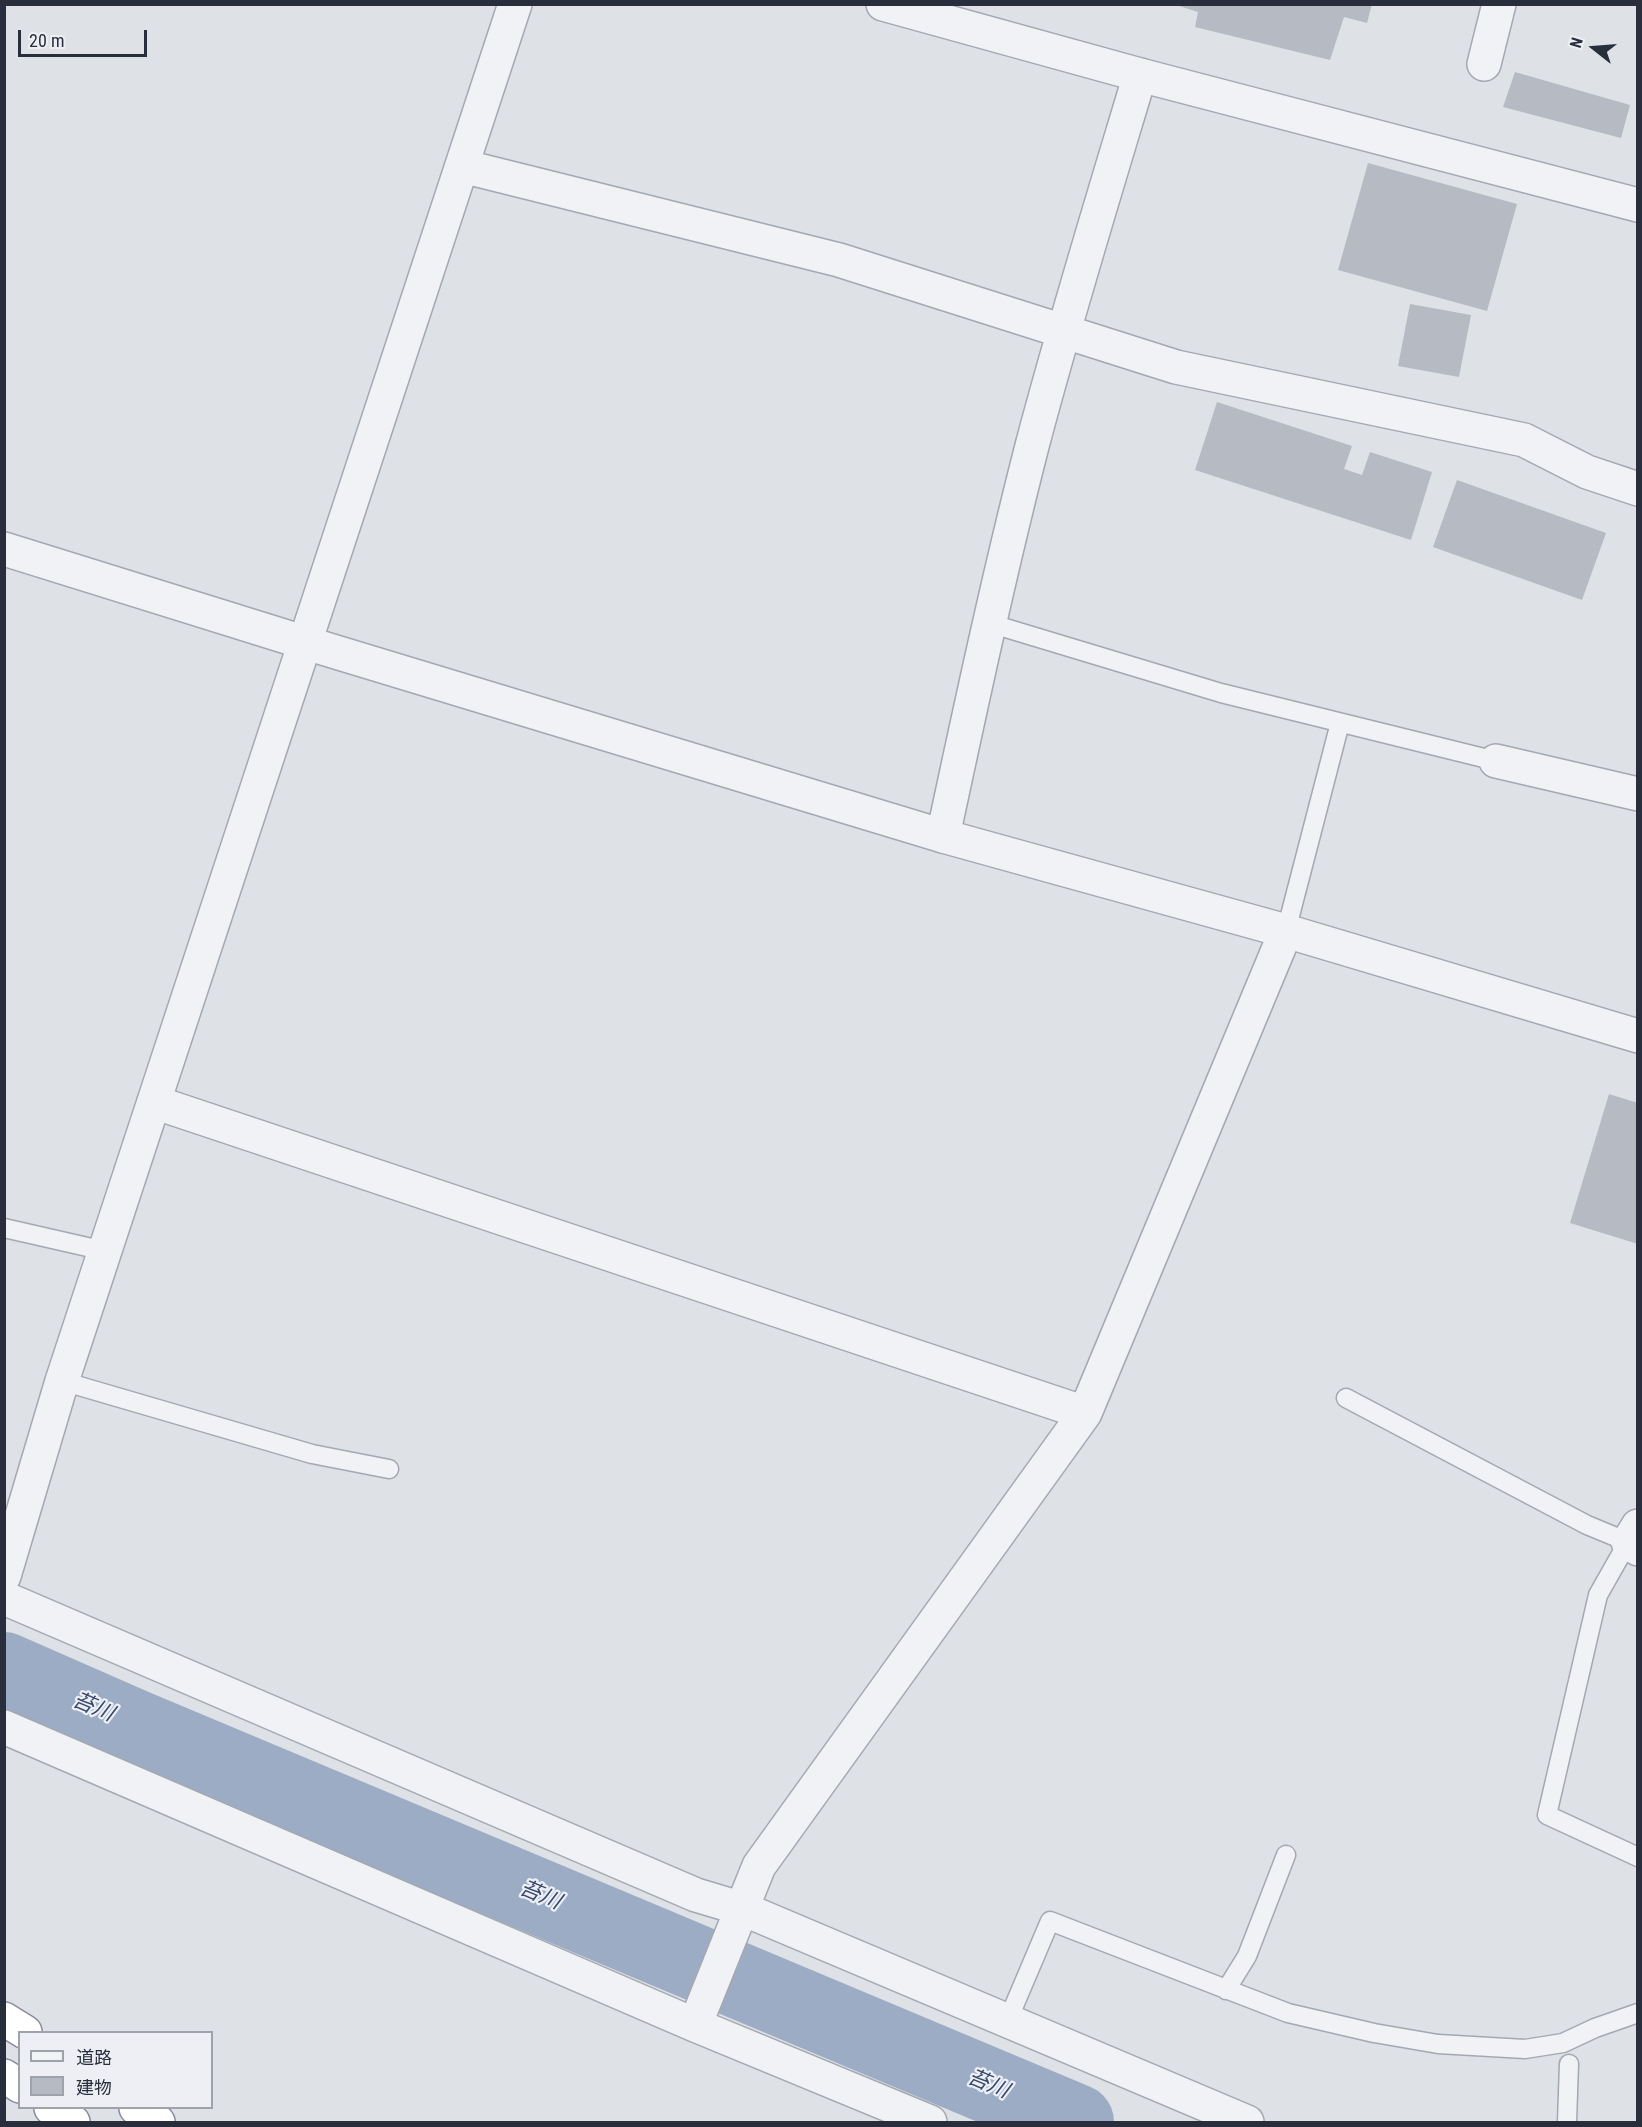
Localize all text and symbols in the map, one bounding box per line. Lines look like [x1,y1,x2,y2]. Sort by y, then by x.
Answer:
scale bar [21,18,150,56]
north arrow [1564,18,1624,78]
text: 20 m [29,30,64,51]
text: N [1566,35,1587,50]
water label: 苔川 [69,1688,117,1728]
water label: 苔川 [516,1876,564,1916]
legend [18,2031,213,2109]
text: 道路 [76,2047,112,2068]
water label: 苔川 [964,2065,1012,2105]
text: 建物 [76,2077,112,2098]

